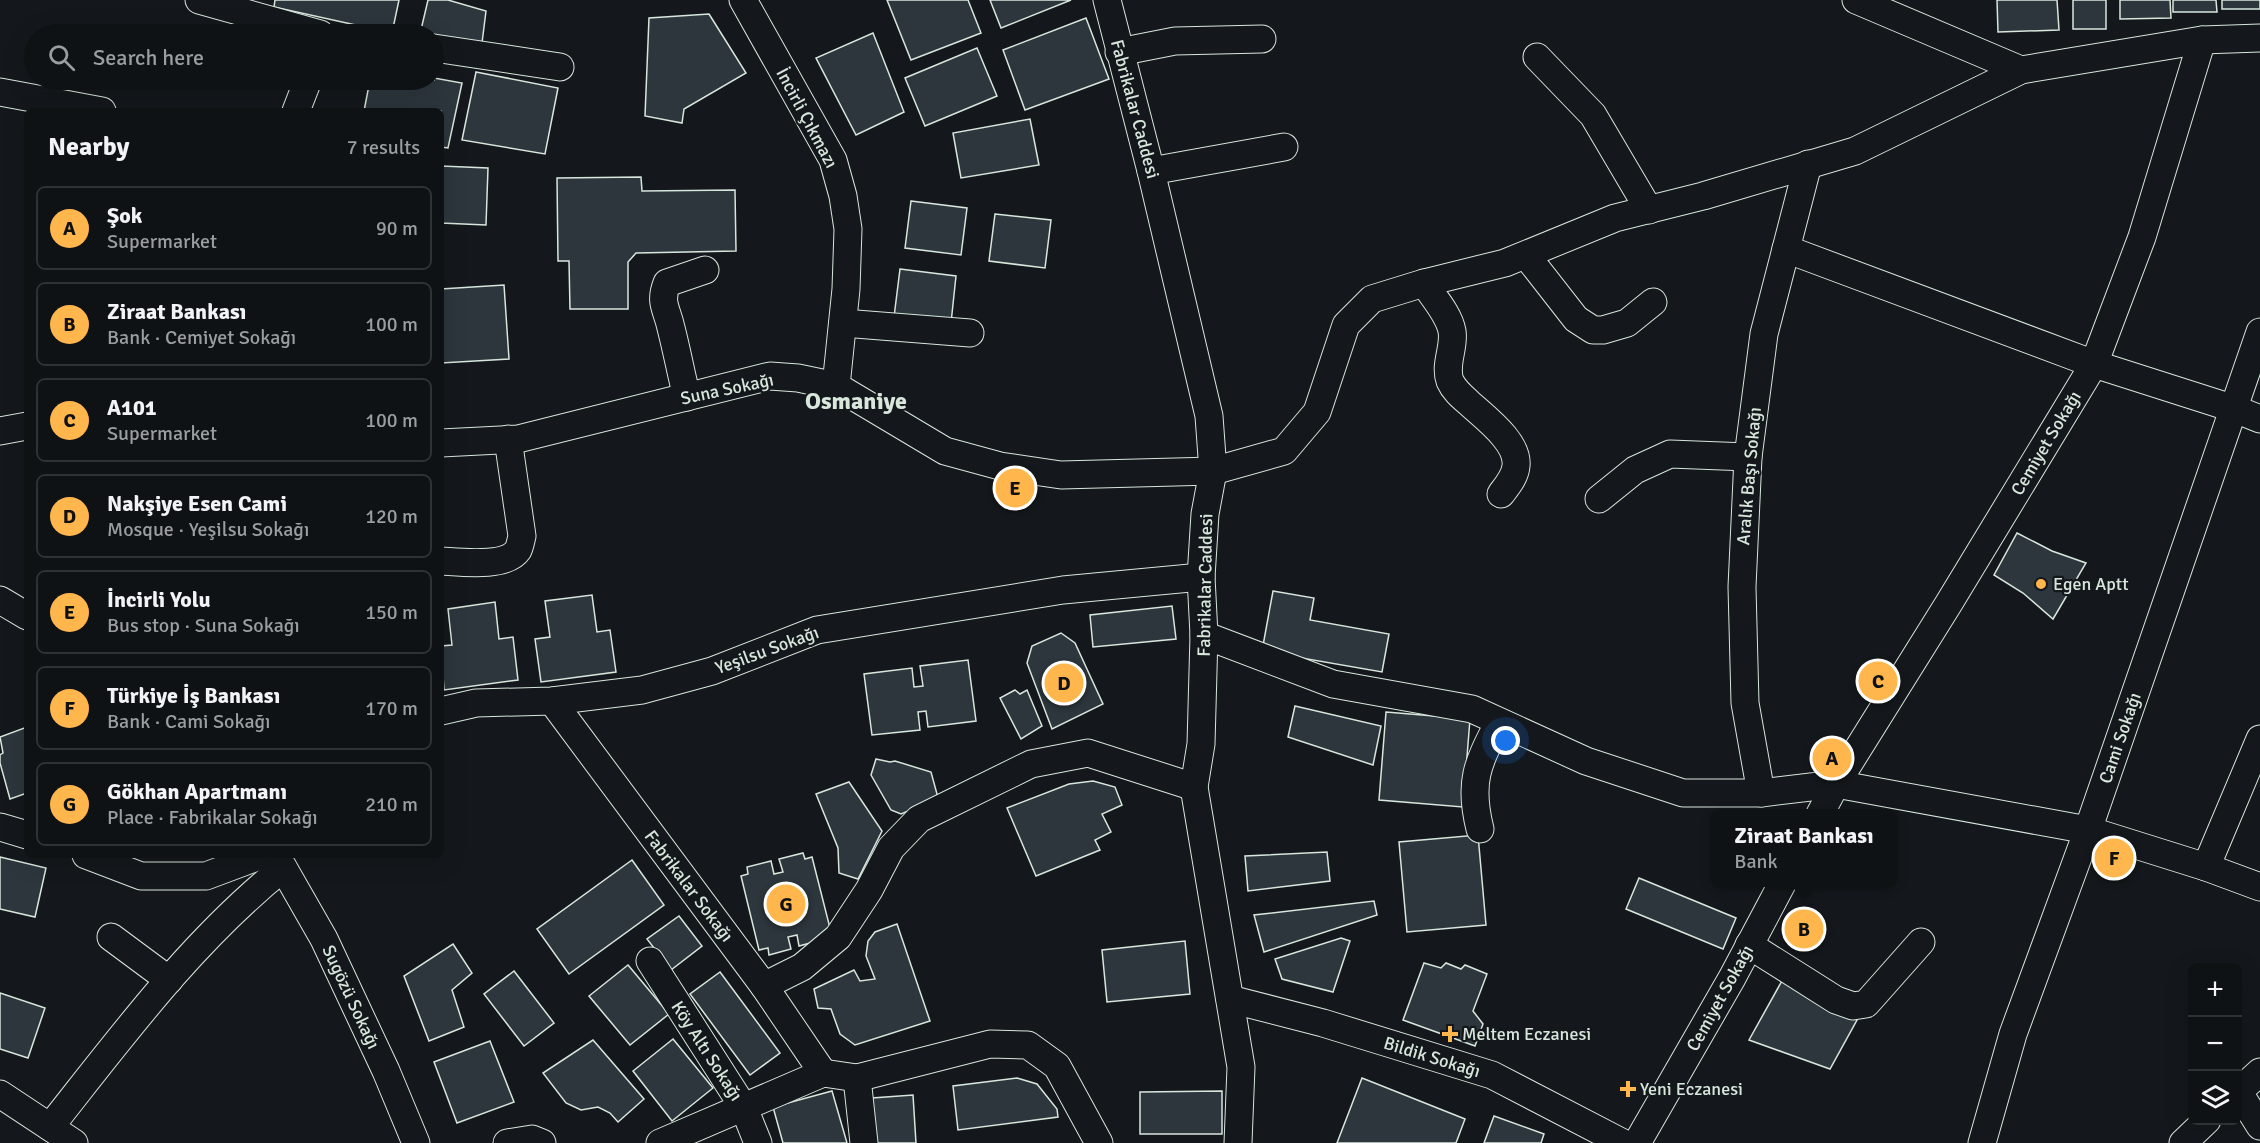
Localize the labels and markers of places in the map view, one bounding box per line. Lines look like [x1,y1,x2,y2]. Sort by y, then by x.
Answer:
pin: E [996,466,1034,510]
place label: Egen Aptt [2053,573,2128,595]
marker: Egen Aptt [2034,577,2048,591]
pin: C [1858,658,1898,704]
pin: D [1044,660,1084,706]
pin: A [1812,736,1852,780]
pin: F [2094,836,2134,880]
pin: G [766,882,806,926]
pin: B [1784,906,1824,952]
place label: Meltem Eczanesi [1462,1023,1591,1045]
marker: Meltem Eczanesi [1443,1027,1457,1041]
place label: Yeni Eczanesi [1640,1078,1743,1100]
marker: Yeni Eczanesi [1621,1082,1635,1096]

